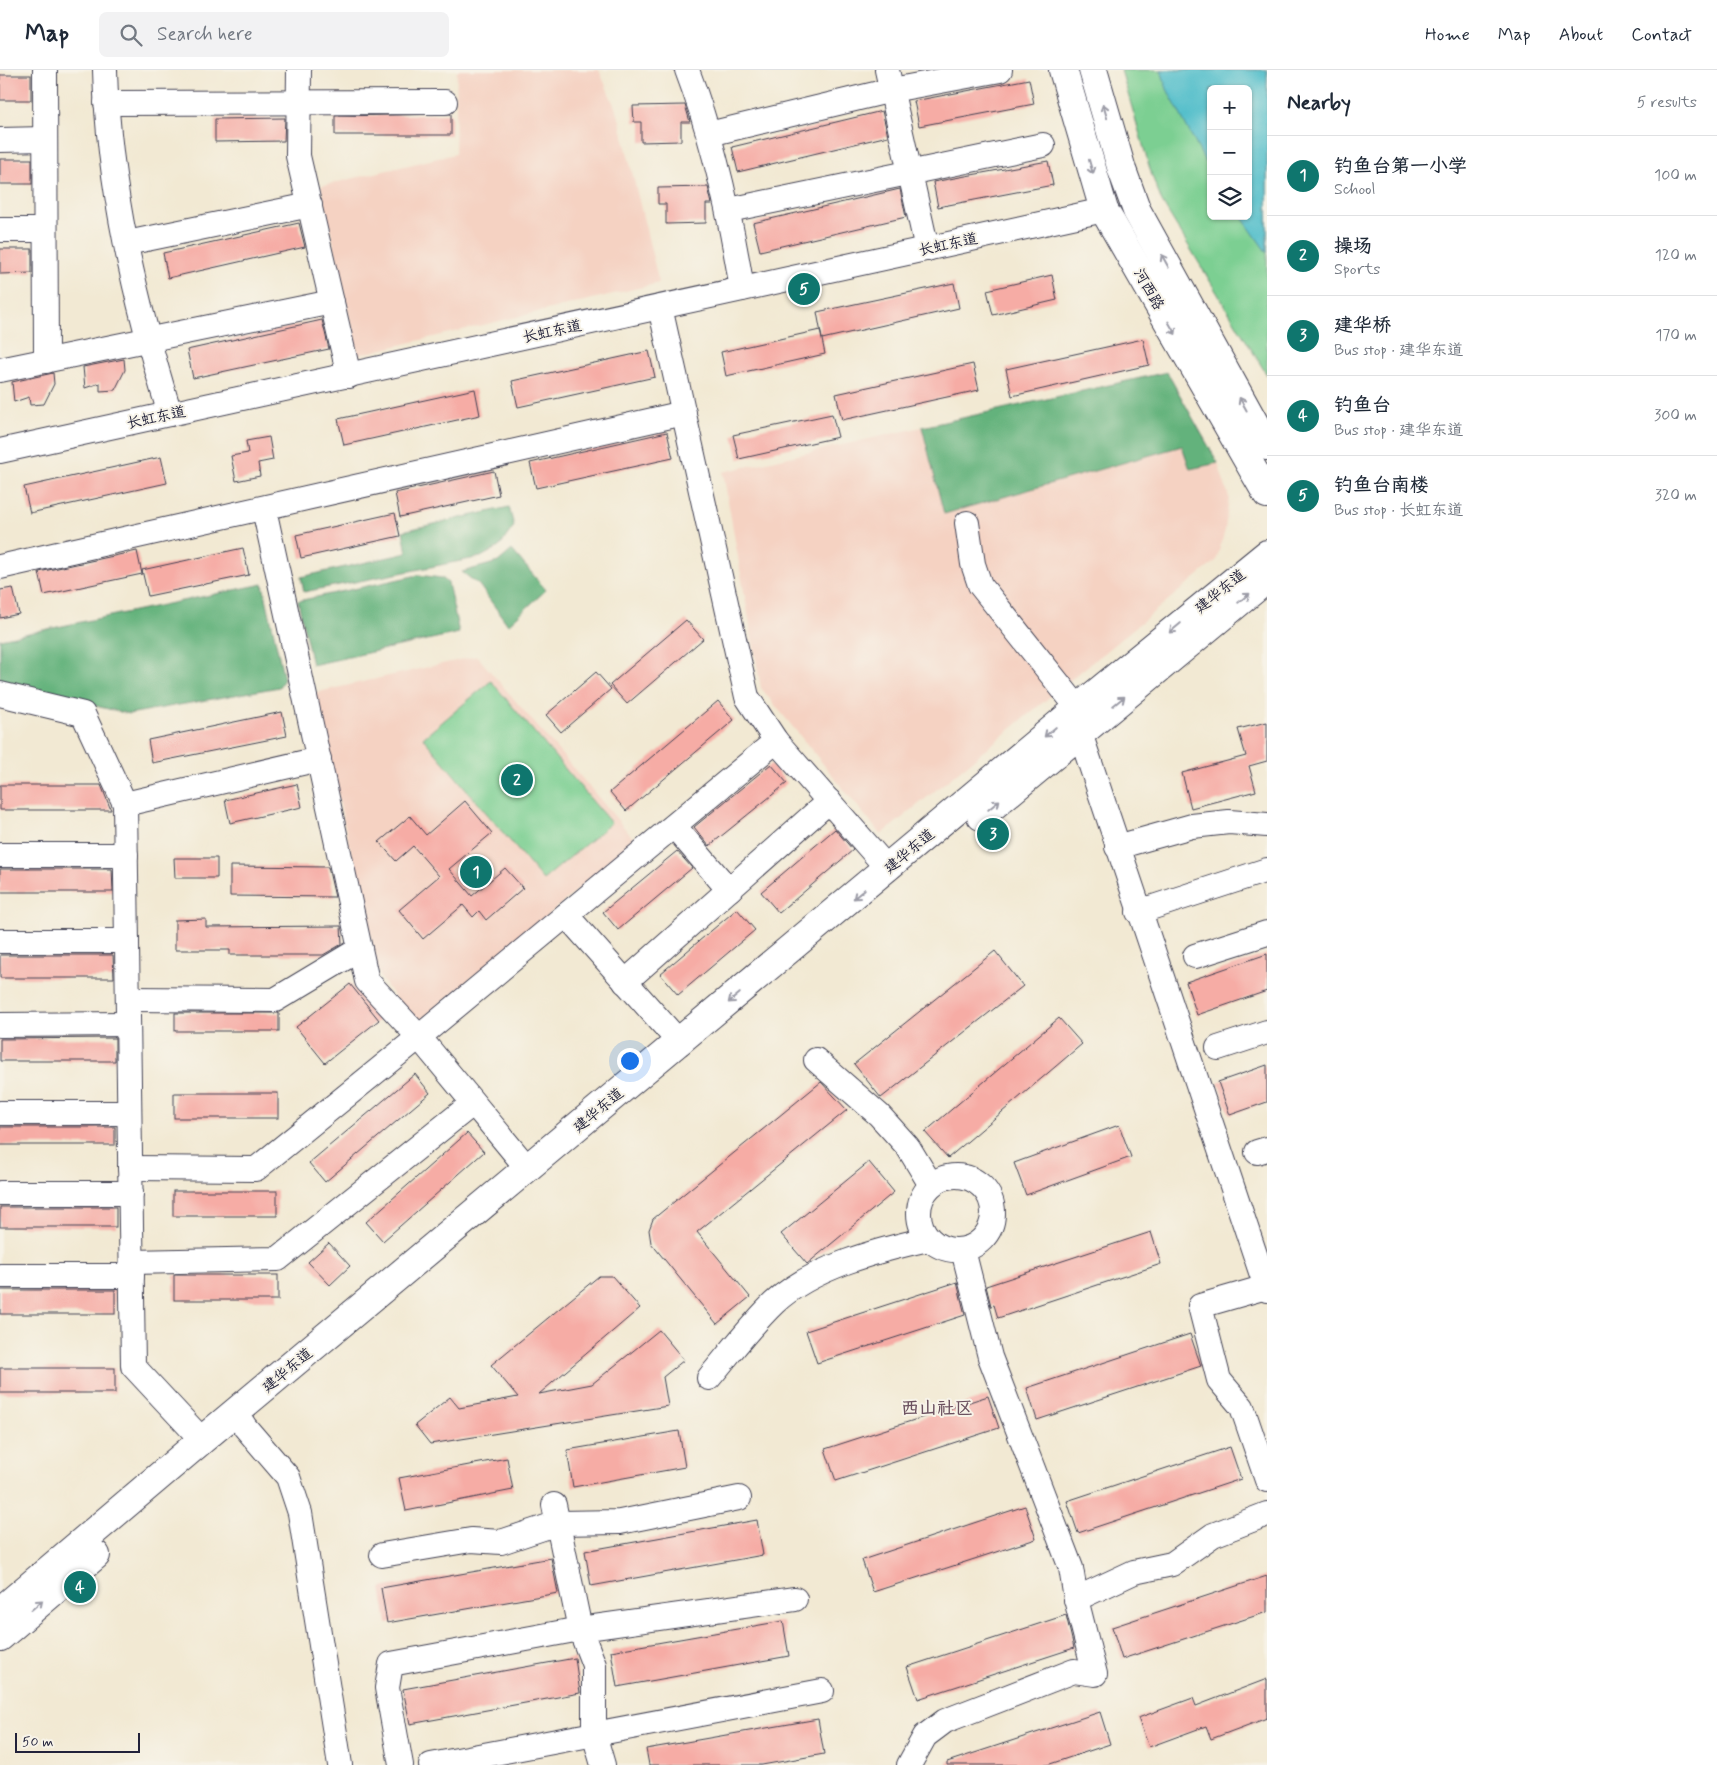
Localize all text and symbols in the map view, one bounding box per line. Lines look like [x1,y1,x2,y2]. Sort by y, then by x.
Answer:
search box [99,12,449,57]
text: Map [25,19,69,50]
icon: search [117,21,145,49]
text: Search here [157,22,253,47]
text: Home [1425,23,1470,47]
text: Map [1498,23,1531,47]
text: About [1559,23,1603,47]
text: Contact [1631,23,1692,47]
map controls [1207,85,1252,220]
button: + [1207,85,1252,130]
text: Nearby [1287,89,1351,117]
text: 5 results [1637,92,1697,113]
one-way arrow [1100,104,1109,120]
button: − [1207,130,1252,175]
text: 钓鱼台第一小学 [1334,154,1467,179]
one-way arrow [1087,159,1097,175]
text: 1 [1299,165,1307,186]
text: 100 m [1654,165,1697,186]
button: layers [1207,175,1252,220]
text: School [1334,179,1375,200]
street label: 长虹东道 [917,229,980,261]
text: 操场 [1334,234,1372,259]
text: 2 [1299,245,1307,266]
text: 120 m [1655,245,1697,266]
one-way arrow [1160,254,1170,269]
text: Sports [1334,259,1380,280]
street label: 河西路 [1128,265,1168,314]
pin: 5 [788,270,820,308]
text: 建华桥 [1334,313,1391,338]
street label: 长虹东道 [521,316,584,348]
one-way arrow [1167,321,1177,335]
text: 3 [1299,325,1307,346]
text: 170 m [1655,325,1697,346]
text: Bus stop · 建华东道 [1334,340,1463,361]
text: 钓鱼台 [1334,393,1391,418]
one-way arrow [1238,397,1248,411]
street label: 长虹东道 [125,402,188,434]
text: 4 [1298,405,1308,426]
text: 300 m [1654,405,1697,426]
text: Bus stop · 建华东道 [1334,420,1463,441]
text: 钓鱼台南楼 [1334,473,1429,498]
text: 5 [1298,485,1308,506]
text: 320 m [1655,485,1697,506]
text: Bus stop · 长虹东道 [1334,500,1463,521]
street label: 建华东道 [1191,565,1250,618]
one-way arrow [1238,592,1251,603]
one-way arrow [1169,623,1182,634]
one-way arrow [1112,696,1125,707]
one-way arrow [1044,727,1057,738]
pin: 2 [501,761,533,799]
one-way arrow [987,799,1000,810]
pin: 3 [977,815,1009,853]
street label: 建华东道 [880,825,939,879]
pin: 1 [460,853,492,891]
one-way arrow [853,888,866,899]
one-way arrow [728,992,741,1003]
your location [617,1048,643,1074]
street label: 建华东道 [569,1084,628,1138]
street label: 建华东道 [258,1344,317,1398]
district label: 西山社区 [901,1397,973,1421]
pin: 4 [64,1568,96,1606]
one-way arrow [30,1600,43,1611]
scale bar [15,1730,140,1753]
text: 50 m [22,1733,53,1751]

